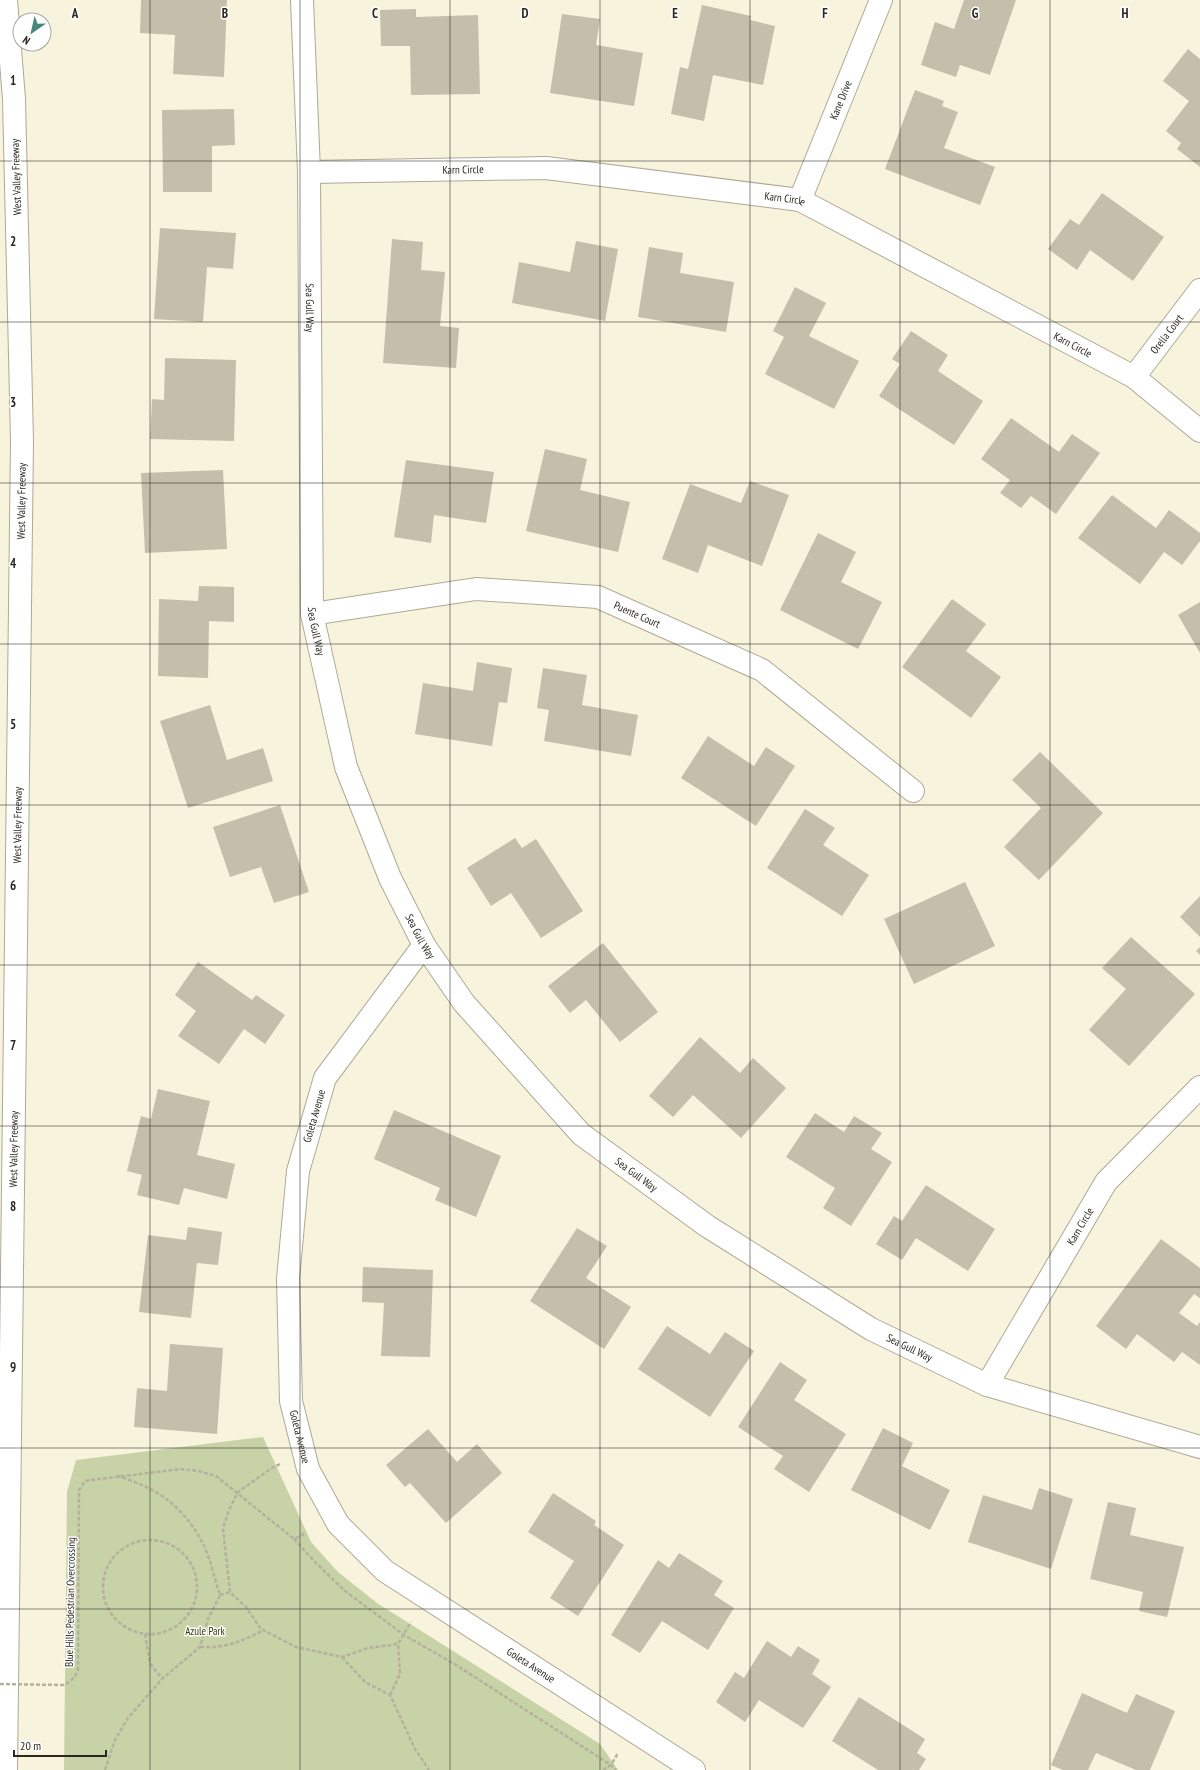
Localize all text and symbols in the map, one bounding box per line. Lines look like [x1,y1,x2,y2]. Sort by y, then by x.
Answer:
text: A [71,5,79,22]
text: B [222,5,228,22]
text: C [372,5,378,22]
text: D [522,5,529,22]
text: E [672,5,678,22]
text: F [822,5,828,22]
text: G [972,5,979,22]
text: H [1122,5,1129,22]
north arrow [12,12,52,52]
text: N [20,33,33,48]
text: 1 [10,72,16,89]
street label: Kane Drive [826,78,855,122]
street label: West Valley Freeway [8,138,24,215]
street label: Karn Circle [442,162,484,177]
street label: Karn Circle [764,189,809,209]
text: 2 [10,233,16,250]
street label: Sea Gull Way [303,283,317,333]
street label: Orella Court [1147,311,1186,357]
street label: Karn Circle [1051,329,1095,361]
text: 3 [10,394,16,411]
street label: West Valley Freeway [14,462,29,540]
text: 4 [10,555,17,572]
street label: Puente Court [612,598,662,631]
street label: Sea Gull Way [305,607,328,658]
text: 5 [10,716,16,733]
street label: West Valley Freeway [10,786,25,863]
text: 6 [10,877,16,894]
street label: Sea Gull Way [402,912,439,962]
text: 7 [10,1037,16,1054]
street label: Goleta Avenue [300,1087,328,1144]
street label: West Valley Freeway [6,1110,21,1187]
street label: Sea Gull Way [612,1154,661,1195]
text: 8 [10,1198,16,1215]
street label: Karn Circle [1064,1205,1097,1248]
street label: Sea Gull Way [884,1331,935,1365]
text: 9 [10,1359,16,1376]
street label: Goleta Avenue [287,1409,313,1465]
street label: Blue Hills Pedestrian Overcrossing [62,1537,78,1667]
park label: Azule Park [185,1624,226,1638]
street label: Goleta Avenue [504,1644,558,1686]
scale bar [14,1732,106,1758]
text: 20 m [20,1738,41,1753]

